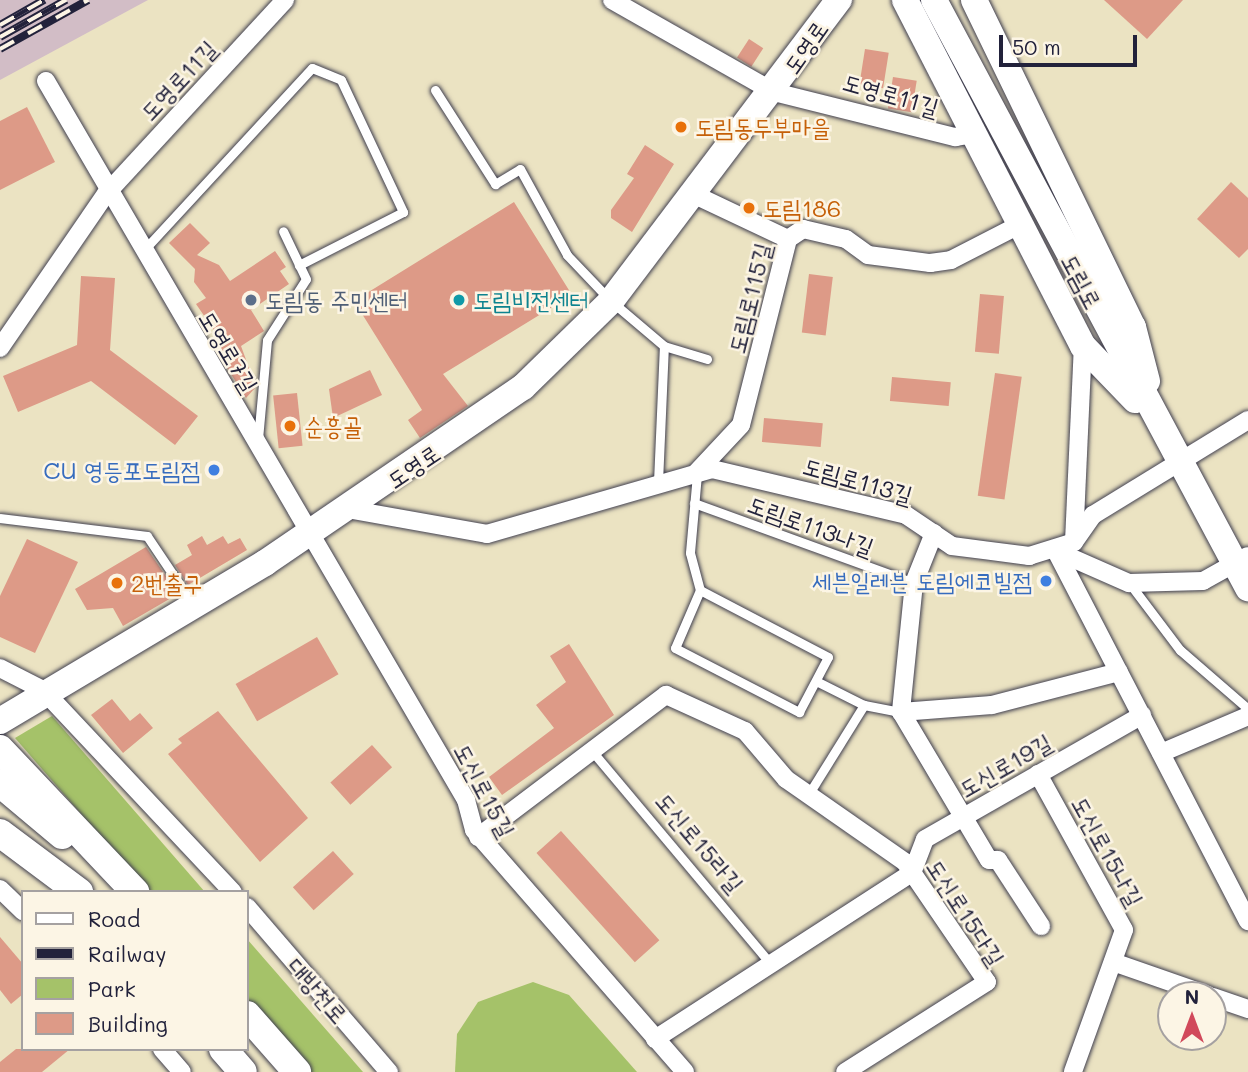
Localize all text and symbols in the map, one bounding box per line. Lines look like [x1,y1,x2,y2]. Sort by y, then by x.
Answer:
street label: 도영로 [777,15,833,79]
scale bar [1003,21,1141,65]
text: 50 m [1012,33,1061,60]
street label: 도영로11길 [134,34,222,126]
street label: 도영로11길 [840,67,942,121]
place label: 도림동두부마을 [695,113,830,141]
marker: 도림동두부마을 [673,119,689,135]
place label: 도림186 [763,194,841,222]
marker: 도림186 [741,200,757,216]
street label: 도림로115길 [721,240,777,356]
street label: 도림로 [1056,249,1108,313]
place label: 도림동 주민센터 [265,286,408,314]
place label: 도림비전센터 [473,286,589,314]
marker: 도림동 주민센터 [243,292,259,308]
marker: 도림비전센터 [451,292,467,308]
street label: 도영로7길 [193,305,265,397]
place label: 순흥골 [304,412,362,440]
marker: 순흥골 [282,418,298,434]
street label: 도영로 [381,438,445,494]
street label: 도림로113길 [800,451,916,509]
place label: CU 영등포도림점 [43,456,200,484]
marker: CU 영등포도림점 [206,462,222,478]
street label: 도림로113나길 [744,489,878,561]
place label: 세븐일레븐 도림에코빌점 [812,567,1032,595]
place label: 2번출구 [131,569,202,597]
marker: 세븐일레븐 도림에코빌점 [1038,573,1054,589]
marker: 2번출구 [109,575,125,591]
street label: 도신로19길 [954,727,1056,803]
street label: 도신로15길 [448,738,522,842]
street label: 도신로15라길 [650,786,750,898]
street label: 도신로15나길 [1066,791,1150,911]
street label: 도신로15다길 [921,853,1011,971]
legend [21,890,248,1051]
text: Road [88,905,140,932]
text: Railway [88,940,167,967]
street label: 대방천로 [282,951,354,1029]
text: Park [88,975,136,1002]
north arrow [1157,981,1227,1051]
text: N [1185,984,1199,1009]
text: Building [88,1010,168,1037]

